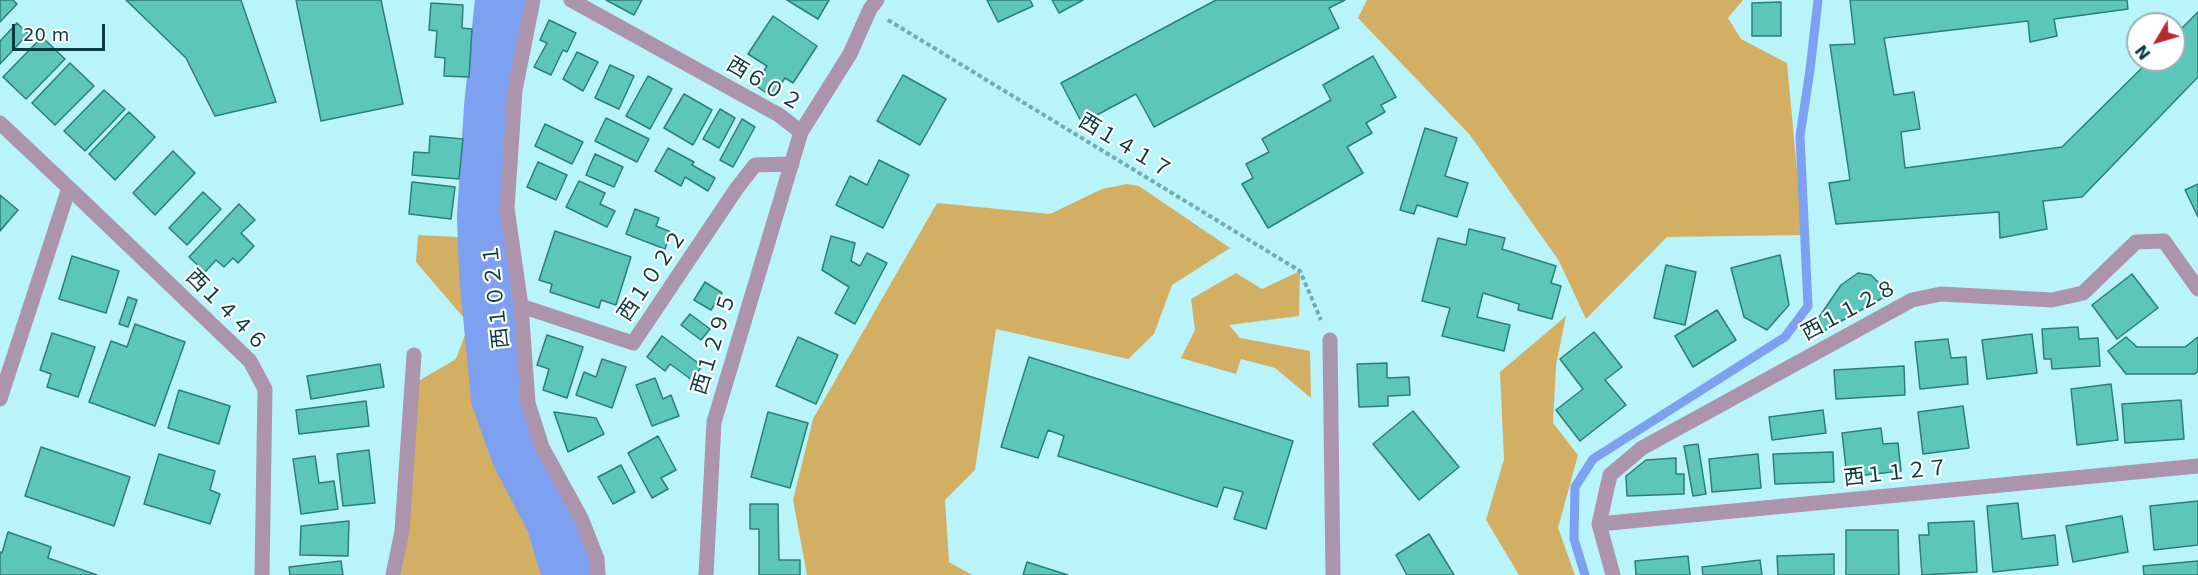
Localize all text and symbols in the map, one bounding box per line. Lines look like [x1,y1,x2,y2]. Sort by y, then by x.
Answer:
scale bar [15,12,108,50]
north arrow [2126,12,2186,72]
text: 20 m [23,24,69,45]
text: N [2131,41,2155,63]
street label: 西６０２ [722,53,806,117]
street label: 西１４１７ [1074,109,1176,185]
street label: 西１０２２ [613,225,693,327]
street label: 西１０２１ [479,242,515,350]
street label: 西１４４６ [180,265,272,357]
street label: 西１１２８ [1798,275,1902,347]
street label: 西１２９５ [688,290,742,398]
street label: 西１１２７ [1842,456,1950,492]

